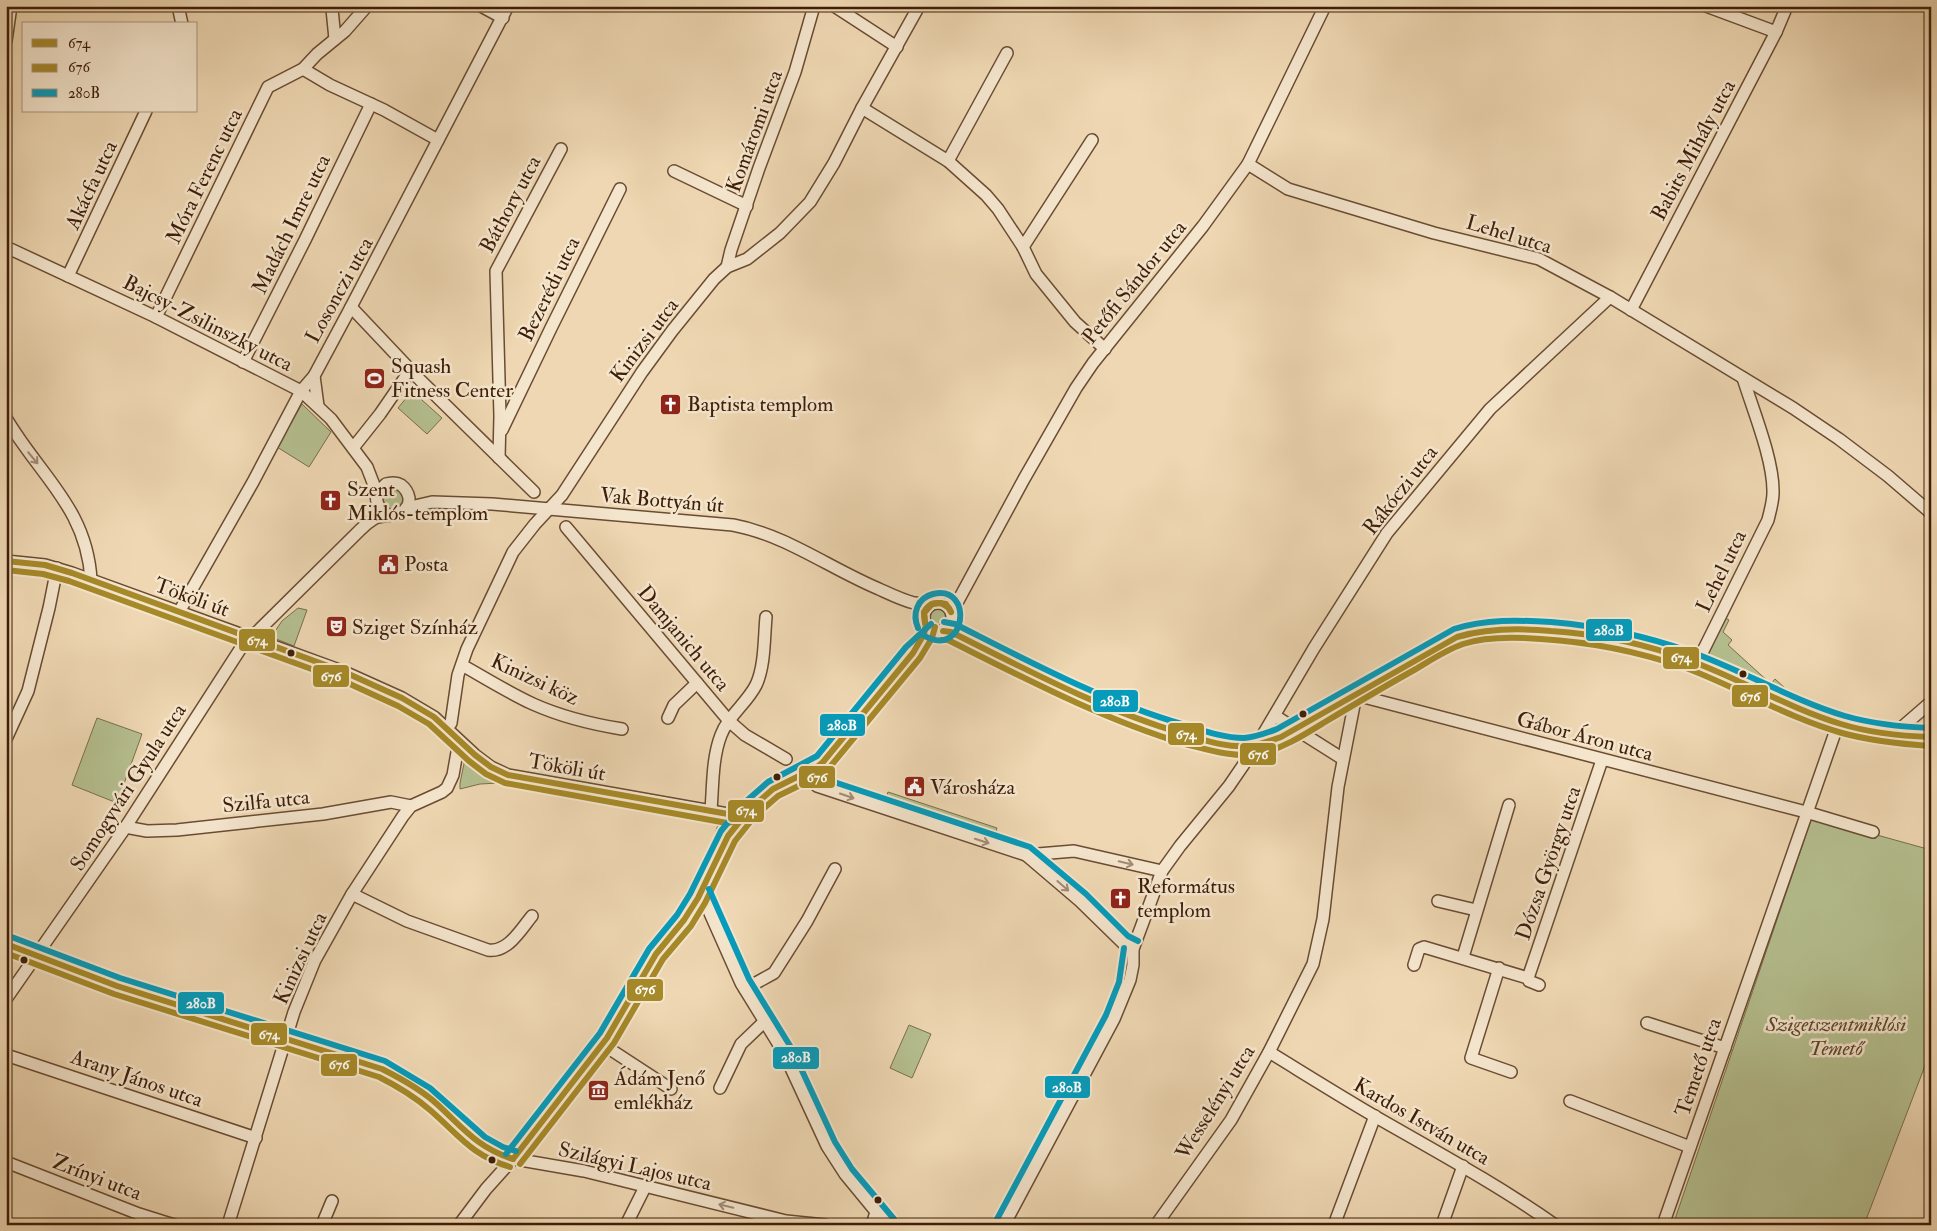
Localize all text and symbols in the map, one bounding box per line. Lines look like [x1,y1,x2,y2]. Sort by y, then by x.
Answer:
legend [22,22,198,112]
text: 674 [68,34,91,53]
text: 676 [68,58,91,77]
street label: Komáromi utca [720,66,789,196]
street label: Babits Mihály utca [1645,75,1742,225]
text: 280B [68,84,100,103]
street label: Móra Ferenc utca [160,104,249,248]
street label: Akácfa utca [59,136,124,235]
street label: Madách Imre utca [246,150,337,298]
street label: Báthory utca [474,151,548,258]
street label: Lehel utca [1463,209,1555,260]
street label: Petőfi Sándor utca [1076,215,1193,350]
street label: Losonczi utca [299,232,380,348]
street label: Bezerédi utca [513,232,587,346]
street label: Bajcsy-Zsilinszky utca [118,269,298,378]
street label: Kinizsi utca [604,292,685,388]
place label: Squash Fitness Center [391,353,513,404]
sports icon: Squash Fitness Center [363,366,387,390]
place label: Baptista templom [687,391,833,418]
church icon: Baptista templom [659,392,683,416]
street label: Rákóczi utca [1357,440,1444,541]
one-way arrow [28,452,39,465]
place label: Szent Miklós-templom [347,476,488,527]
street label: Vak Bottyán út [599,482,725,519]
church icon: Szent Miklós-templom [319,489,343,513]
street label: Lehel utca [1690,525,1753,617]
place label: Posta [404,551,449,578]
public building icon: Posta [376,552,400,576]
street label: Tököli út [151,571,233,624]
street label: Damjanich utca [631,580,736,697]
place label: Sziget Színház [352,614,478,641]
theatre icon: Sziget Színház [324,615,348,639]
line badge: 280B [1585,618,1633,642]
text: 280B [1594,622,1624,639]
line badge: 674 [238,628,276,652]
text: 674 [247,632,269,649]
line badge: 674 [1662,646,1700,670]
street label: Kinizsi köz [486,647,583,712]
unlabelled marker [286,648,296,658]
text: 674 [1671,649,1693,666]
line badge: 676 [312,664,350,688]
text: 676 [321,668,342,685]
unlabelled marker [1738,669,1748,679]
line badge: 676 [1731,684,1769,708]
text: 676 [1740,688,1761,705]
line badge: 280B [1092,689,1139,713]
text: 280B [1100,693,1130,710]
street label: Somogyvári Gyula utca [64,698,193,876]
street label: Gábor Áron utca [1514,705,1656,768]
unlabelled marker [1298,709,1308,719]
line badge: 280B [819,713,866,737]
text: 280B [827,717,857,734]
line badge: 674 [1167,722,1205,746]
text: 674 [1176,726,1198,743]
line badge: 676 [1239,742,1277,766]
text: 676 [1248,746,1269,763]
street label: Tököli út [526,747,608,788]
line badge: 676 [798,765,836,789]
text: 676 [807,769,828,786]
unlabelled marker [772,772,782,782]
place label: Városháza [930,774,1016,801]
public building icon: Városháza [902,775,926,799]
street label: Dózsa György utca [1509,782,1588,944]
street label: Szilfa utca [221,783,311,819]
one-way arrow [838,792,854,801]
line badge: 674 [727,799,765,823]
text: 674 [736,802,758,819]
one-way arrow [974,837,990,846]
one-way arrow [1117,859,1133,868]
place label: Református templom [1137,873,1235,924]
one-way arrow [1056,881,1069,892]
church icon: Református templom [1109,886,1133,910]
street label: Kinizsi utca [267,907,334,1009]
unlabelled marker [19,955,29,965]
line badge: 676 [626,978,664,1002]
text: 676 [635,981,656,998]
line badge: 280B [177,991,225,1015]
text: 280B [186,995,216,1012]
park label: Szigetszentmiklósi Temető [1765,1011,1907,1062]
street label: Temető utca [1669,1014,1728,1120]
line badge: 674 [250,1022,288,1046]
text: 674 [259,1026,281,1043]
street label: Wesselényi utca [1169,1040,1262,1165]
street label: Arany János utca [66,1043,207,1114]
line badge: 280B [772,1046,820,1070]
text: 280B [781,1049,811,1066]
line badge: 676 [320,1053,358,1077]
text: 676 [329,1056,350,1073]
place label: Ádám Jenő emlékház [613,1065,706,1116]
street label: Kardos István utca [1349,1071,1495,1172]
line badge: 280B [1044,1075,1091,1099]
museum icon: Ádám Jenő emlékház [586,1078,610,1102]
text: 280B [1052,1079,1082,1096]
street label: Szilágyi Lajos utca [556,1136,714,1197]
street label: Zrínyi utca [48,1148,146,1207]
unlabelled marker [487,1155,497,1165]
unlabelled marker [873,1195,883,1205]
one-way arrow [718,1201,734,1210]

